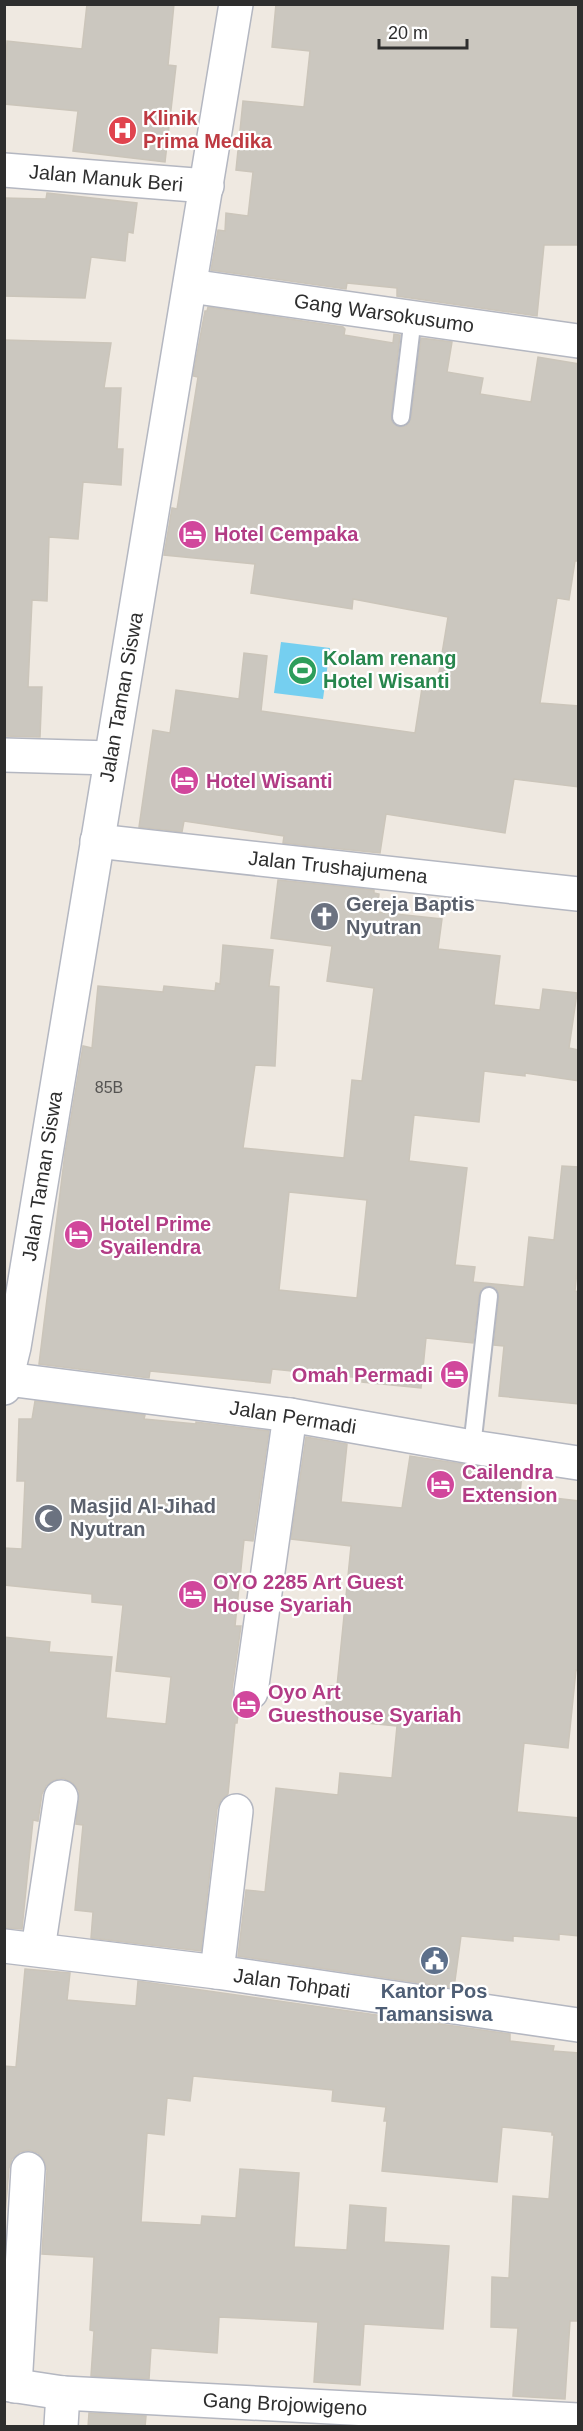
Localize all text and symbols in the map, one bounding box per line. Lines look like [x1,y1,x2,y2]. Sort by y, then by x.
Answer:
scale bar [379,12,468,50]
text: 20 m [388,23,428,43]
place label: Klinik Prima Medika [143,107,273,152]
hospital icon: Klinik Prima Medika [106,114,138,146]
street label: Jalan Manuk Beri [28,160,184,196]
street label: Gang Warsokusumo [293,289,475,337]
hotel icon: Hotel Cempaka [177,518,209,550]
place label: Hotel Cempaka [214,523,359,545]
street label: Jalan Taman Siswa [95,610,147,784]
place label: Kolam renang Hotel Wisanti [323,647,456,692]
sports icon: Kolam renang Hotel Wisanti [286,654,318,686]
hotel icon: Hotel Wisanti [169,765,201,797]
place label: Hotel Wisanti [206,770,333,792]
street label: Jalan Trushajumena [247,847,430,887]
place label: Gereja Baptis Nyutran [346,893,475,938]
church icon: Gereja Baptis Nyutran [309,900,341,932]
house number: 85B [95,1079,123,1096]
street label: Jalan Taman Siswa [18,1089,66,1263]
place label: Hotel Prime Syailendra [100,1213,211,1258]
hotel icon: Hotel Prime Syailendra [63,1219,95,1251]
hotel icon: Omah Permadi [438,1359,470,1391]
place label: Omah Permadi [292,1364,433,1386]
street label: Jalan Permadi [228,1396,358,1438]
place label: Cailendra Extension [462,1461,558,1506]
hotel icon: Cailendra Extension [425,1468,457,1500]
place label: Masjid Al-Jihad Nyutran [70,1495,216,1540]
mosque icon: Masjid Al-Jihad Nyutran [33,1502,65,1534]
place label: OYO 2285 Art Guest House Syariah [213,1571,404,1616]
hotel icon: OYO 2285 Art Guest House Syariah [176,1578,208,1610]
place label: Oyo Art Guesthouse Syariah [268,1681,461,1726]
hotel icon: Oyo Art Guesthouse Syariah [231,1688,263,1720]
public building icon: Kantor Pos Tamansiswa [418,1945,450,1977]
street label: Jalan Tohpati [232,1964,352,2002]
place label: Kantor Pos Tamansiswa [375,1980,494,2025]
street label: Gang Brojowigeno [202,2389,368,2419]

